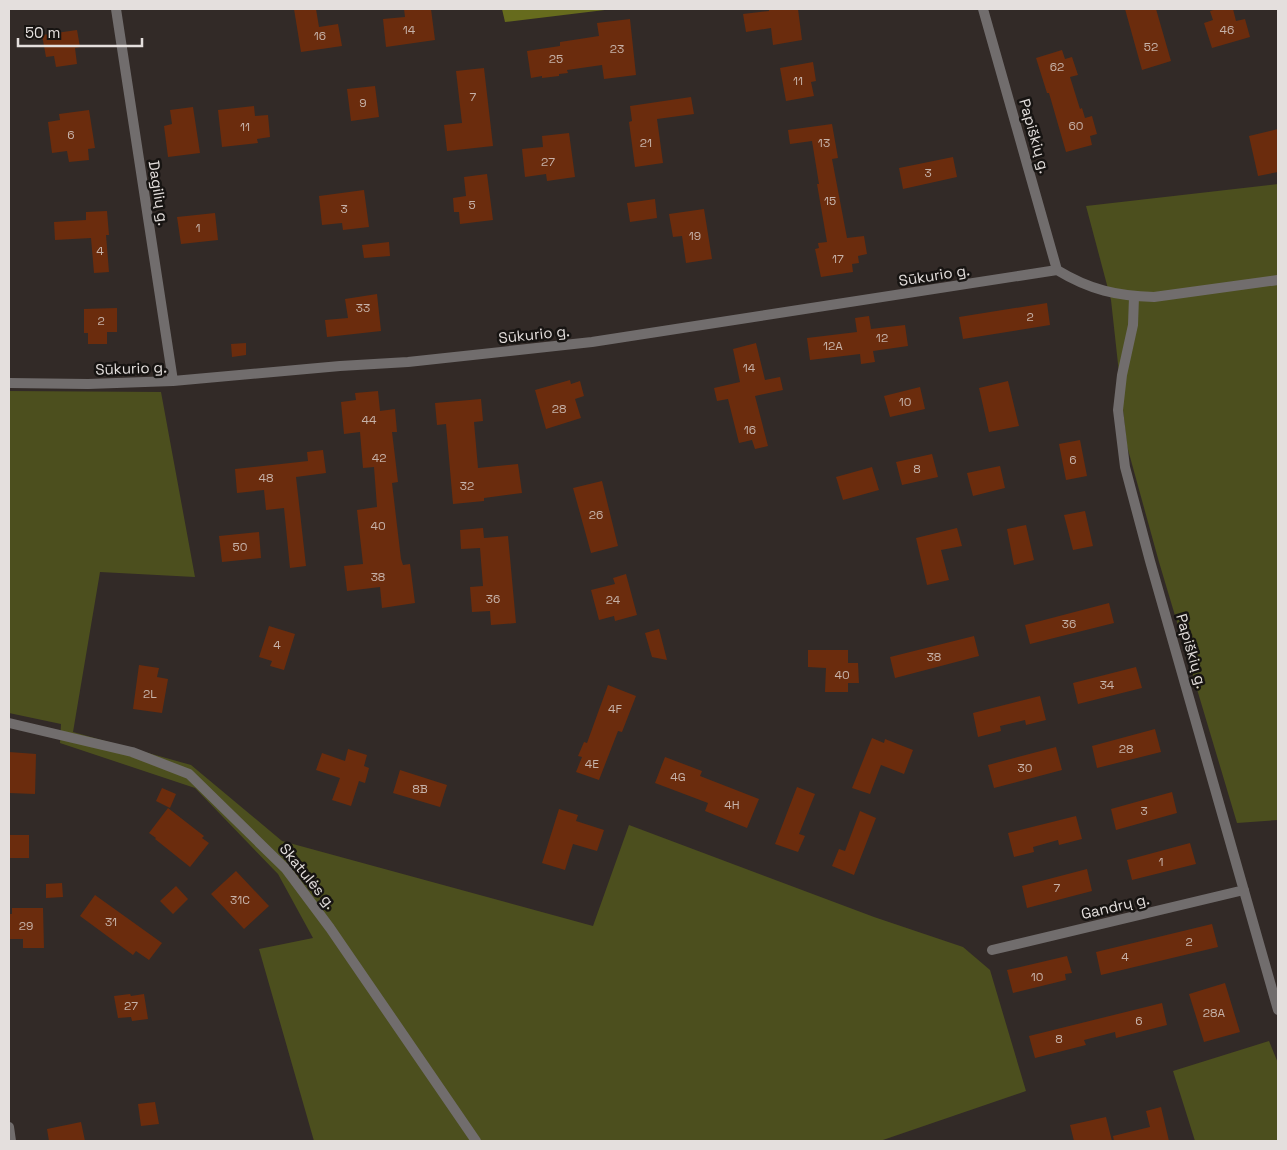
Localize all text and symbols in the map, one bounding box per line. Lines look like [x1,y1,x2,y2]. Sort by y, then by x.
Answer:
scale bar [18,15,141,47]
house number: 14 [403,22,416,38]
house number: 46 [1220,22,1234,38]
text: 50 m [25,23,60,42]
house number: 16 [314,28,326,44]
house number: 52 [1144,39,1158,55]
house number: 23 [610,41,624,57]
house number: 25 [549,51,563,67]
house number: 62 [1050,59,1064,75]
house number: 11 [793,73,803,89]
house number: 7 [470,89,477,105]
house number: 9 [359,95,367,111]
street label: Papiškių g. [1015,96,1055,176]
house number: 60 [1068,118,1084,134]
house number: 11 [240,119,250,135]
house number: 6 [67,127,75,143]
house number: 21 [640,135,652,151]
house number: 13 [818,135,830,151]
house number: 27 [541,154,555,170]
street label: Dagilių g. [144,159,174,227]
house number: 3 [924,165,932,181]
house number: 15 [824,193,836,209]
house number: 5 [468,197,476,213]
house number: 3 [340,201,348,217]
house number: 1 [195,220,201,236]
house number: 19 [689,228,701,244]
house number: 4 [96,243,104,259]
house number: 17 [832,251,844,267]
street label: Sūkurio g. [897,260,971,290]
house number: 33 [356,300,370,316]
house number: 2 [1026,309,1034,325]
house number: 2 [97,313,105,329]
street label: Sūkurio g. [497,321,571,347]
house number: 12 [876,330,888,346]
house number: 12A [823,338,843,354]
street label: Sūkurio g. [95,357,167,379]
house number: 14 [743,360,756,376]
house number: 10 [899,394,911,410]
house number: 28 [552,401,566,417]
house number: 44 [361,412,377,428]
house number: 16 [744,422,756,438]
house number: 42 [372,450,386,466]
house number: 6 [1069,452,1077,468]
house number: 8 [913,461,921,477]
house number: 48 [259,470,273,486]
house number: 32 [460,478,474,494]
house number: 26 [589,507,603,523]
house number: 40 [370,518,386,534]
house number: 50 [233,539,247,555]
house number: 38 [371,569,385,585]
house number: 36 [486,591,500,607]
house number: 24 [606,592,621,608]
street label: Papiškių g. [1172,611,1212,691]
house number: 36 [1062,616,1076,632]
house number: 4 [273,637,281,653]
house number: 38 [927,649,941,665]
house number: 40 [834,667,850,683]
house number: 34 [1100,677,1115,693]
house number: 2L [143,686,157,702]
house number: 4F [608,701,623,717]
house number: 28 [1119,741,1133,757]
house number: 4E [585,756,599,772]
house number: 30 [1018,760,1032,776]
house number: 4G [670,769,686,785]
house number: 8B [412,781,428,797]
house number: 4H [724,797,740,813]
house number: 3 [1140,803,1148,819]
street label: Skatulės g. [276,839,340,913]
house number: 1 [1158,854,1164,870]
house number: 7 [1054,880,1061,896]
street label: Gandrų g. [1079,889,1151,923]
house number: 31C [230,892,250,908]
house number: 31 [105,914,117,930]
house number: 29 [19,918,33,934]
house number: 2 [1185,934,1193,950]
house number: 4 [1121,949,1129,965]
house number: 10 [1031,969,1043,985]
house number: 27 [124,998,138,1014]
house number: 28A [1203,1005,1226,1021]
house number: 6 [1135,1013,1143,1029]
house number: 8 [1055,1031,1063,1047]

